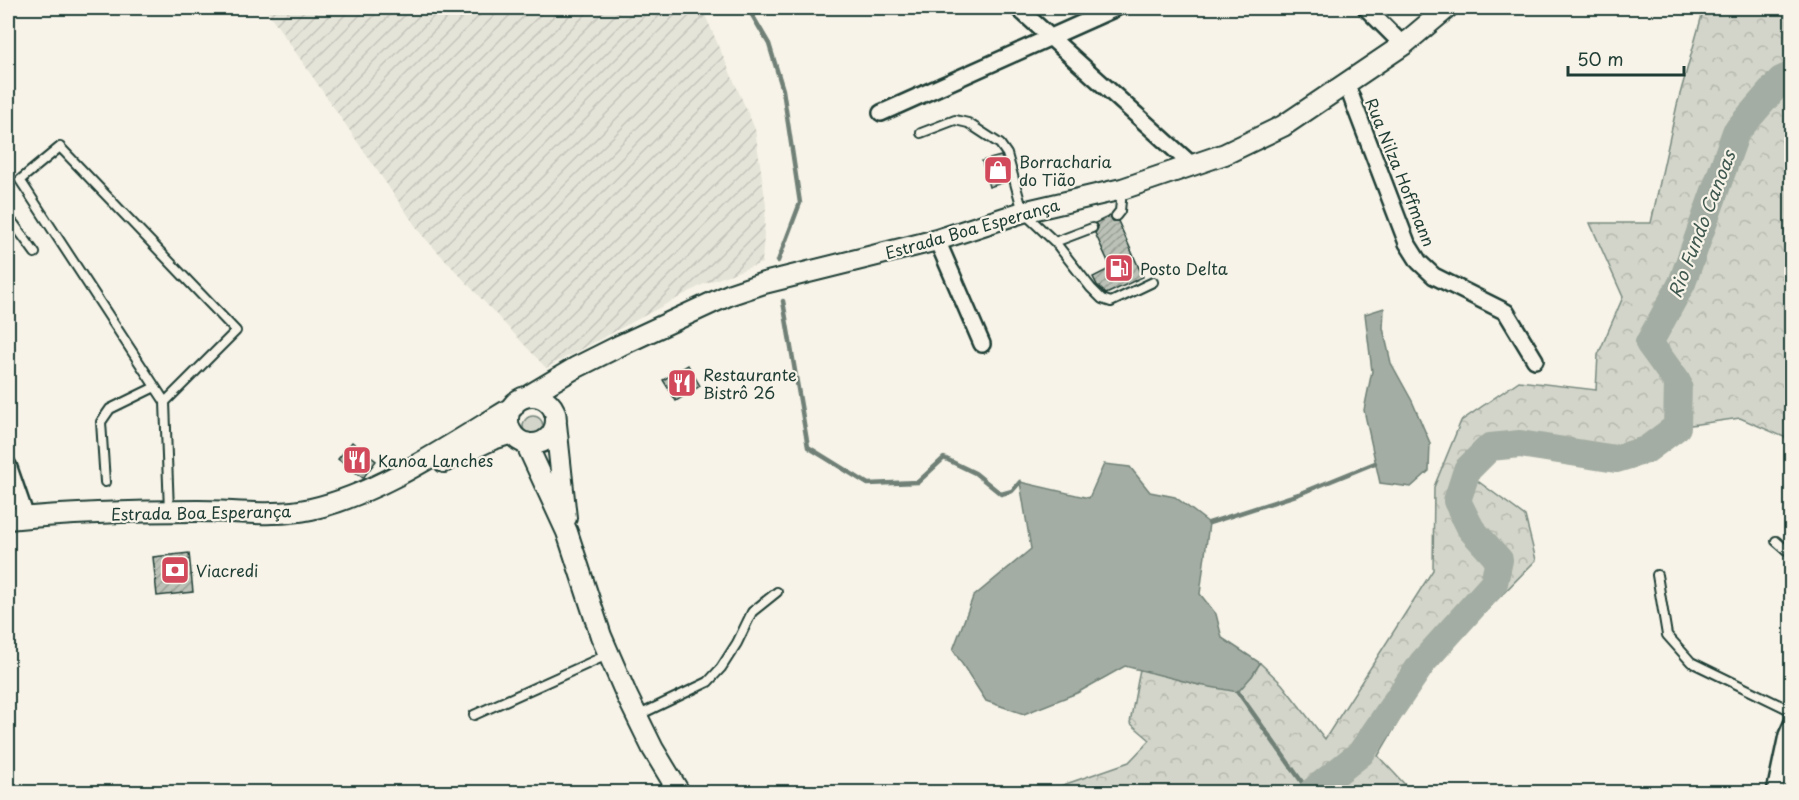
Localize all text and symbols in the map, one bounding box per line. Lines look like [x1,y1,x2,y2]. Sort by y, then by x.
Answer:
scale bar [1568,39,1684,77]
text: 50 m [1577,45,1624,72]
street label: Rua Nilza Hoffmann [1360,94,1442,250]
water label: Rio Fundo Canoas [1661,145,1742,301]
place label: Borracharia do Tião [1019,149,1112,191]
shop icon: Borracharia do Tião [982,154,1014,186]
street label: Estrada Boa Esperança [882,192,1062,264]
fuel station icon: Posto Delta [1103,252,1135,284]
place label: Posto Delta [1140,256,1228,280]
place label: Restaurante Bistrô 26 [703,362,797,404]
restaurant icon: Restaurante Bistrô 26 [666,367,698,399]
restaurant icon: Kanoa Lanches [341,444,373,476]
place label: Kanoa Lanches [378,448,493,472]
street label: Estrada Boa Esperança [111,498,291,526]
bank icon: Viacredi [159,554,191,586]
place label: Viacredi [196,558,258,582]

